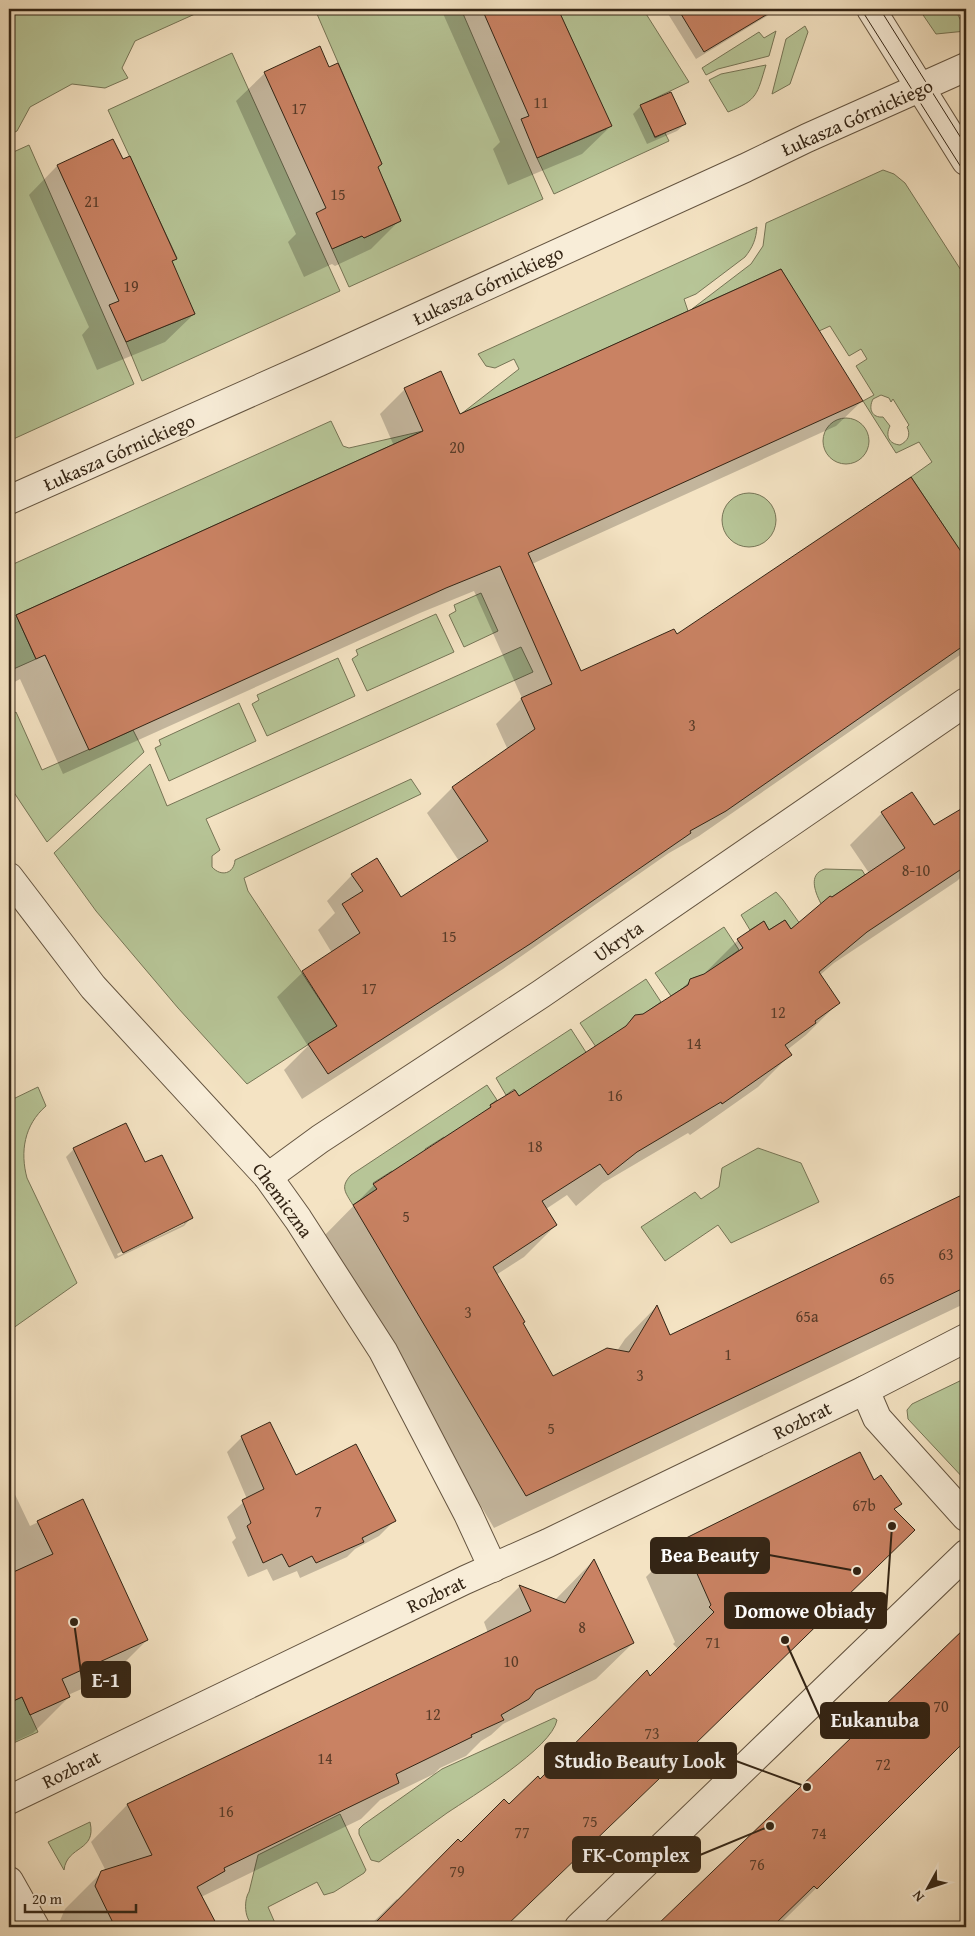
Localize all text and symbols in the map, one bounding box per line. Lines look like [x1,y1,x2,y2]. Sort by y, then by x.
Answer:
street label: Łukasza Górnickiego [777,71,937,163]
house number: 11 [533,90,549,114]
house number: 17 [291,96,307,120]
house number: 15 [330,182,346,206]
house number: 21 [84,189,100,213]
street label: Łukasza Górnickiego [408,238,568,332]
house number: 19 [123,274,139,298]
street label: Łukasza Górnickiego [39,406,199,498]
house number: 20 [449,435,465,459]
house number: 3 [688,713,696,737]
house number: 8-10 [902,858,931,882]
street label: Ukryta [587,914,649,968]
house number: 15 [441,924,457,948]
house number: 17 [361,976,377,1000]
house number: 12 [770,1000,786,1024]
house number: 14 [686,1031,702,1055]
house number: 16 [607,1083,623,1107]
house number: 18 [527,1134,543,1158]
street label: Chemiczna [246,1157,320,1243]
house number: 5 [402,1204,410,1228]
house number: 63 [938,1242,954,1266]
house number: 65 [879,1266,895,1290]
house number: 3 [464,1300,472,1324]
house number: 65a [796,1304,819,1328]
house number: 1 [724,1342,732,1366]
house number: 3 [636,1363,644,1387]
street label: Rozbrat [768,1394,836,1446]
house number: 5 [547,1416,555,1440]
house number: 67b [852,1493,876,1517]
house number: 7 [314,1499,322,1523]
callout: Bea Beauty [651,1538,769,1573]
text: Bea Beauty [661,1540,760,1569]
street label: Rozbrat [402,1568,470,1620]
callout: Domowe Obiady [725,1593,886,1628]
text: Domowe Obiady [734,1596,876,1625]
house number: 8 [578,1615,586,1639]
house number: 71 [705,1630,721,1654]
house number: 10 [503,1649,519,1673]
callout: E-1 [82,1662,130,1697]
text: E-1 [92,1665,120,1694]
house number: 70 [933,1694,949,1718]
house number: 12 [425,1702,441,1726]
callout: Eukanuba [821,1703,929,1738]
text: Eukanuba [831,1705,920,1734]
house number: 73 [644,1721,660,1745]
street label: Rozbrat [37,1743,105,1795]
callout: Studio Beauty Look [545,1743,736,1778]
house number: 14 [317,1746,333,1770]
text: Studio Beauty Look [554,1746,726,1775]
house number: 72 [875,1752,891,1776]
house number: 16 [218,1799,234,1823]
house number: 75 [582,1809,598,1833]
house number: 77 [514,1820,530,1844]
house number: 74 [811,1821,827,1845]
callout: FK-Complex [573,1837,700,1872]
text: FK-Complex [583,1840,690,1869]
house number: 76 [749,1852,765,1876]
house number: 79 [449,1859,465,1883]
north arrow [902,1864,952,1914]
scale bar [25,1881,136,1913]
text: N [907,1886,929,1906]
text: 20 m [32,1888,63,1909]

